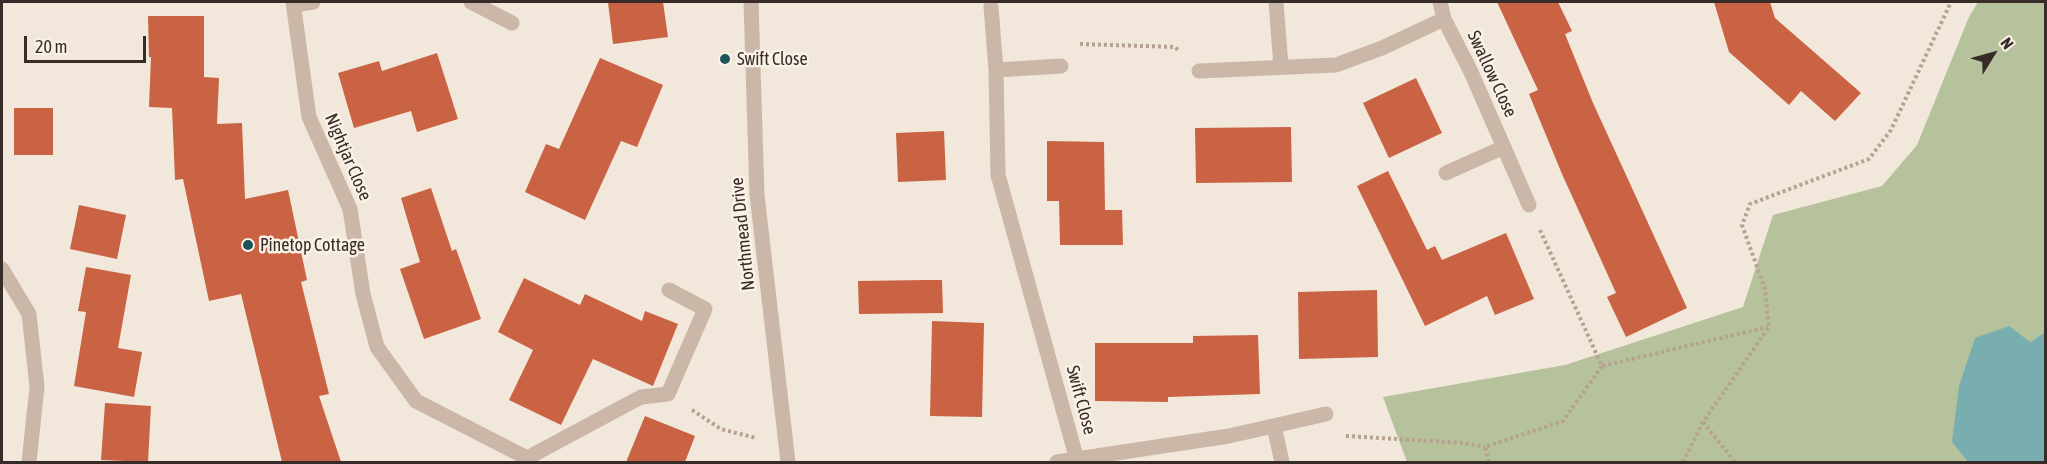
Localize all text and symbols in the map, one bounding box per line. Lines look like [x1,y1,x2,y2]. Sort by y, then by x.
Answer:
scale bar [27,24,148,62]
north arrow [1963,24,2023,84]
street label: Swallow Close [1463,27,1521,121]
text: N [1997,34,2017,52]
text: 20 m [35,36,67,57]
place label: Swift Close [737,48,808,70]
marker: Swift Close [718,52,732,66]
street label: Nightjar Close [320,110,376,204]
street label: Northmead Drive [726,176,760,292]
place label: Pinetop Cottage [260,234,365,256]
marker: Pinetop Cottage [241,238,255,252]
street label: Swift Close [1061,363,1101,437]

